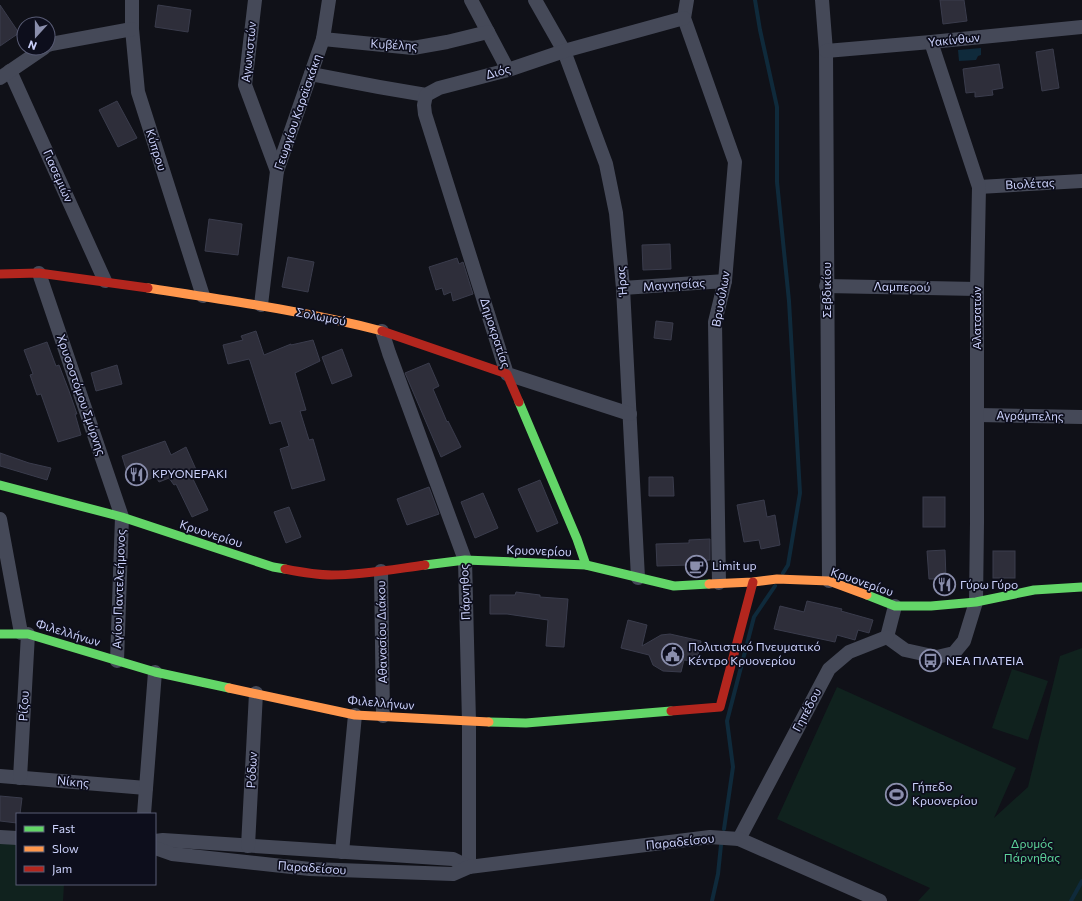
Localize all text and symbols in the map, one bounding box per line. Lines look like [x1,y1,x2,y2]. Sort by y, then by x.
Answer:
north arrow [16,16,56,56]
street label: Αγωνιστών [238,21,258,83]
street label: Υακίνθων [927,29,981,49]
street label: Κυβέλης [370,36,418,52]
text: N [26,38,38,53]
street label: Γεωργίου Καραϊσκάκη [271,52,323,171]
street label: Διός [484,61,512,81]
street label: Κύπρου [144,127,170,173]
street label: Γιασεμιών [41,147,77,204]
street label: Βιολέτας [1005,175,1055,191]
street label: Σεβδικίου [819,262,833,318]
street label: Ήρας [613,266,629,298]
street label: Βρυούλων [708,270,732,328]
street label: Μαγνησίας [642,275,706,293]
street label: Λαμπερού [874,279,931,293]
street label: Αλατσατών [969,286,983,350]
street label: Δημοκρατίας [478,296,514,370]
street label: Σολωμού [295,304,348,328]
street label: Χρυσοστόμου Σμύρνης [55,332,109,457]
street label: Αγράμπελης [996,407,1064,423]
restaurant icon: ΚΡΥΟΝΕΡΑΚΙ [124,461,150,487]
place label: ΚΡΥΟΝΕΡΑΚΙ [152,466,227,480]
street label: Κρυονερίου [178,516,245,550]
street label: Αγίου Παντελεήμονος [109,529,127,649]
street label: Κρυονερίου [506,542,572,558]
cafe icon: Limit up [684,553,710,579]
place label: Limit up [712,558,757,572]
street label: Πάρνηθος [456,564,472,620]
street label: Κρυονερίου [829,564,896,598]
restaurant icon: Γύρω Γύρο [932,572,958,598]
place label: Γύρω Γύρο [960,577,1018,591]
street label: Αθανασίου Διάκου [373,580,389,684]
street label: Φιλελλήνων [34,616,102,649]
place label: Πολιτιστικό Πνευματικό Κέντρο Κρυονερίου [688,639,821,667]
public building icon: Πολιτιστικό Πνευματικό Κέντρο Κρυονερίου [660,641,686,667]
bus stop icon: ΝΕΑ ΠΛΑΤΕΙΑ [918,648,944,674]
place label: ΝΕΑ ΠΛΑΤΕΙΑ [946,653,1024,667]
street label: Γηπέδου [789,685,823,734]
street label: Ρίζου [15,690,31,722]
street label: Φιλελλήνων [347,692,415,712]
street label: Ρόδων [243,751,259,789]
street label: Νίκης [56,773,90,789]
place label: Γήπεδο Κρυονερίου [912,779,978,807]
sports icon: Γήπεδο Κρυονερίου [884,781,910,807]
legend [16,813,156,885]
text: Fast [52,821,75,835]
street label: Παραδείσου [645,830,715,852]
park label: Δρυμός Πάρνηθας [1004,836,1060,864]
text: Slow [52,841,79,855]
street label: Παραδείσου [277,858,347,876]
text: Jam [52,861,72,876]

